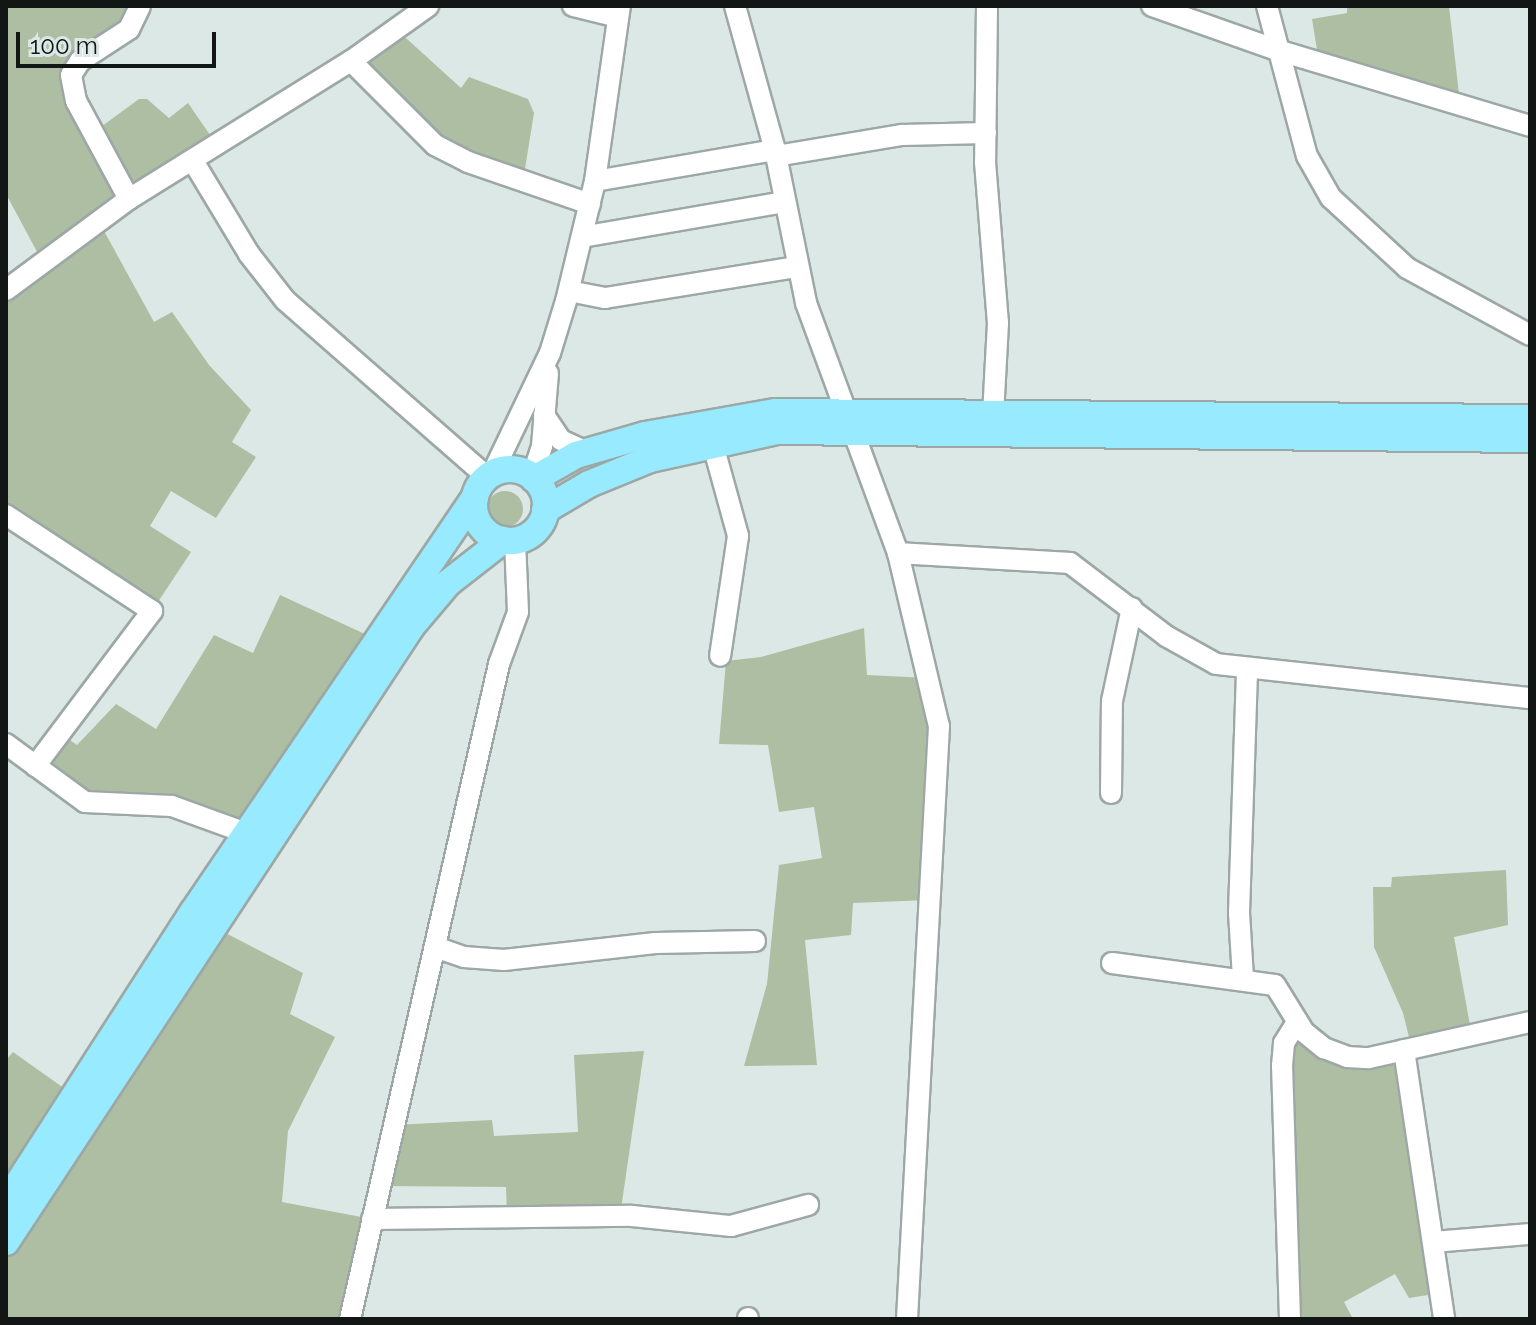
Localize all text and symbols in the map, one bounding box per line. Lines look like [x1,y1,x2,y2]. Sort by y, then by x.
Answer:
scale bar [20,16,220,66]
text: 100 m [30,31,98,60]

